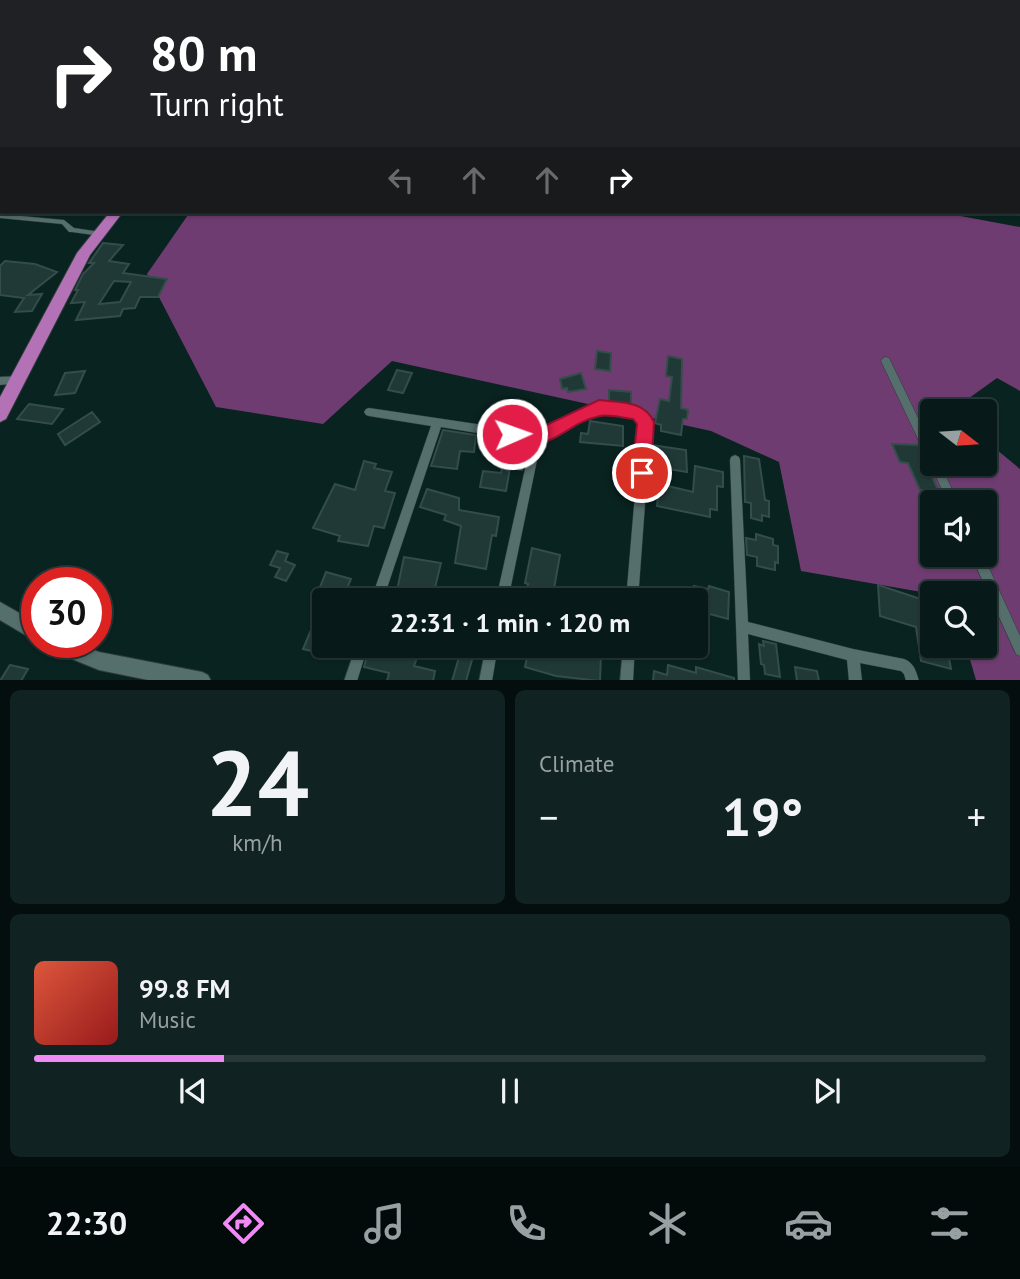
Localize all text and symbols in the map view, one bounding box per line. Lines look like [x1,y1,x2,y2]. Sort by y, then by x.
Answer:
text: 80 m [150,21,257,85]
icon: right [35,28,126,119]
text: Turn right [150,83,284,125]
icon: left [382,161,420,199]
icon: ahead [455,161,493,199]
icon: ahead [528,161,566,199]
icon: right [601,161,639,199]
position arrow [475,397,549,471]
north arrow [920,399,998,476]
map controls [920,399,997,658]
pin [612,443,672,503]
icon: arrive [623,454,661,492]
button: sound [920,490,997,567]
speed limit sign: 30 [21,567,112,658]
button: search [920,581,997,658]
text: 22:31 · 1 min · 120 m [390,606,630,639]
text: 24 [206,723,309,841]
text: Climate [539,749,614,778]
text: 19° [722,783,803,850]
text: − [539,792,558,841]
text: + [967,792,986,841]
text: km/h [232,828,283,857]
text: 99.8 FM [139,972,230,1005]
text: Music [139,1005,196,1034]
icon: previous [174,1072,212,1110]
icon: pause [491,1072,529,1110]
icon: next [808,1072,846,1110]
icon: directions [219,1199,268,1248]
icon: music [360,1199,409,1248]
icon: phone [502,1199,551,1248]
icon: climate [643,1199,692,1248]
icon: car [784,1199,833,1248]
icon: filters [925,1199,974,1248]
text: 22:30 [46,1202,127,1244]

